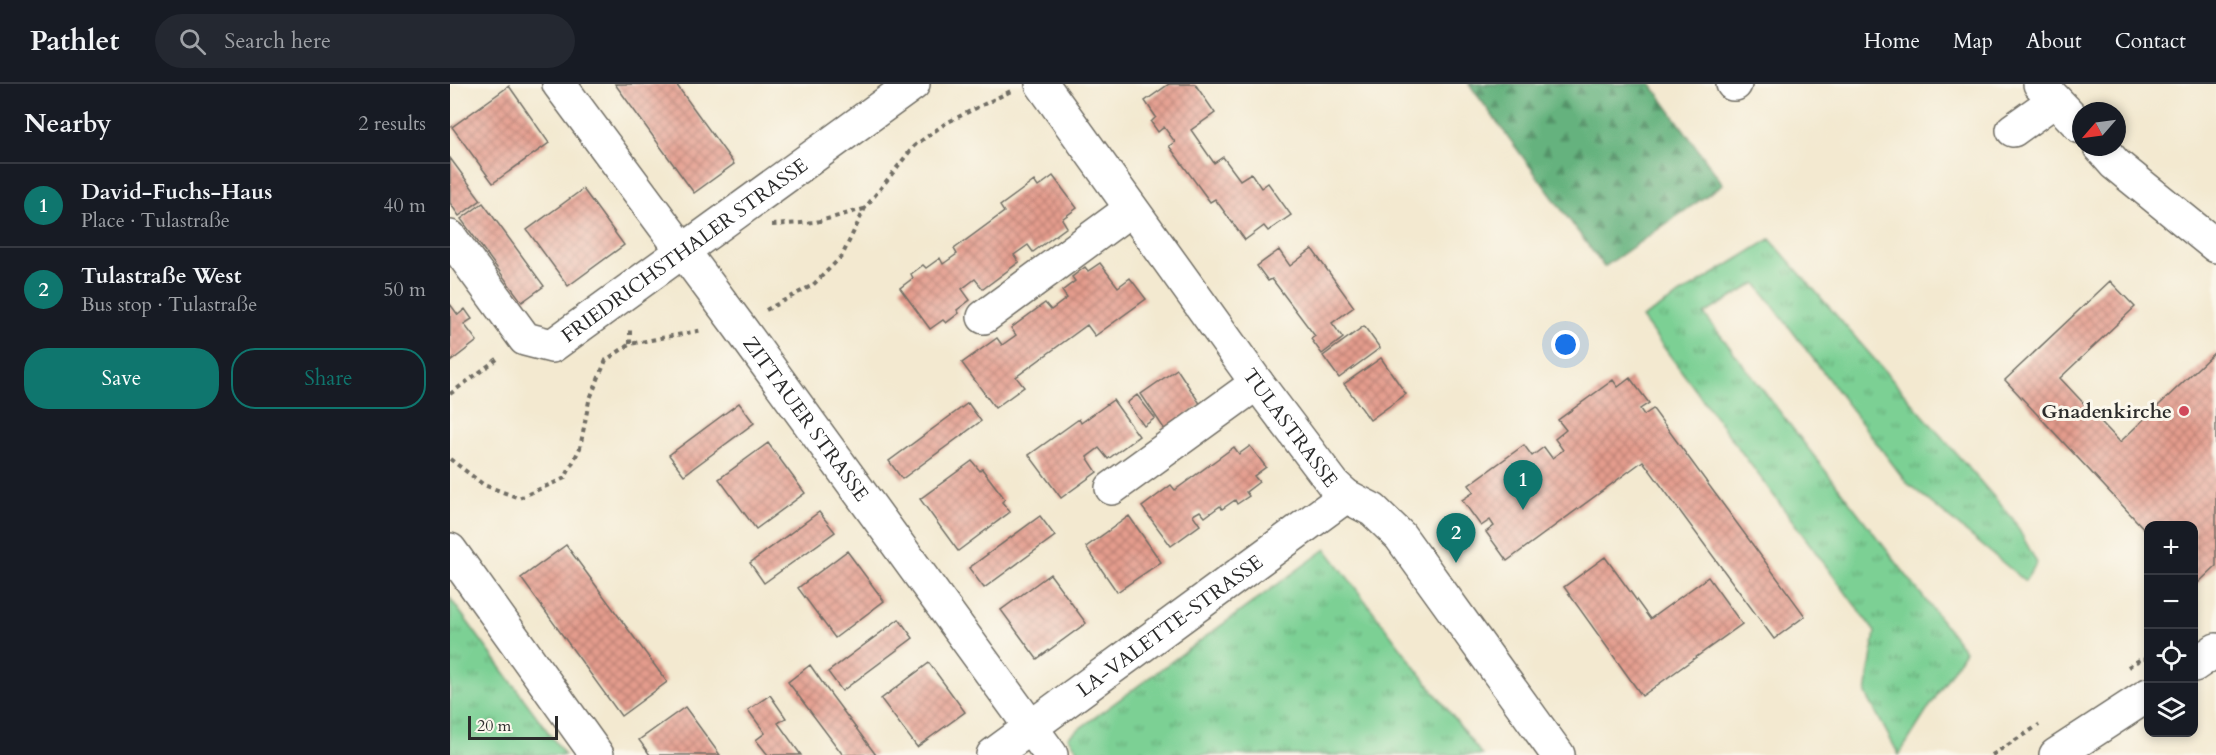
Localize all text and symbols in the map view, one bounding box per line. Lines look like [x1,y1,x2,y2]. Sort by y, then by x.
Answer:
search box [155,14,575,68]
text: Pathlet [30,22,119,60]
icon: search [176,25,209,58]
text: Search here [224,26,331,56]
text: Home [1864,27,1920,56]
text: Map [1953,27,1993,56]
text: About [2026,27,2082,56]
text: Contact [2115,27,2186,56]
north arrow [2072,102,2126,156]
text: Nearby [24,106,112,141]
text: 2 results [358,110,426,137]
street label: FRIEDRICHSTHALER STRASSE [556,152,813,348]
text: David-Fuchs-Haus [81,177,272,207]
text: 1 [38,192,49,219]
text: 40 m [383,192,426,219]
text: Place · Tulastraße [81,207,230,234]
text: Tulastraße West [81,261,242,291]
text: 2 [38,276,49,303]
text: 50 m [383,276,426,303]
text: Bus stop · Tulastraße [81,291,257,318]
your location [1551,330,1580,359]
street label: ZITTAUER STRASSE [737,331,875,507]
button: Save [24,348,219,409]
button: Share [231,348,426,409]
street label: TULASTRASSE [1237,362,1344,492]
place label: Gnadenkirche [2041,398,2172,425]
marker: Gnadenkirche [2177,404,2191,418]
pin: 1 [1504,460,1542,510]
pin: 2 [1436,514,1476,563]
map controls [2144,521,2198,737]
button: + [2144,521,2198,575]
street label: LA-VALETTE-STRASSE [1071,548,1268,703]
button: − [2144,575,2198,629]
button: locate [2144,629,2198,683]
button: layers [2144,683,2198,737]
scale bar [468,713,558,740]
text: 20 m [477,715,511,737]

